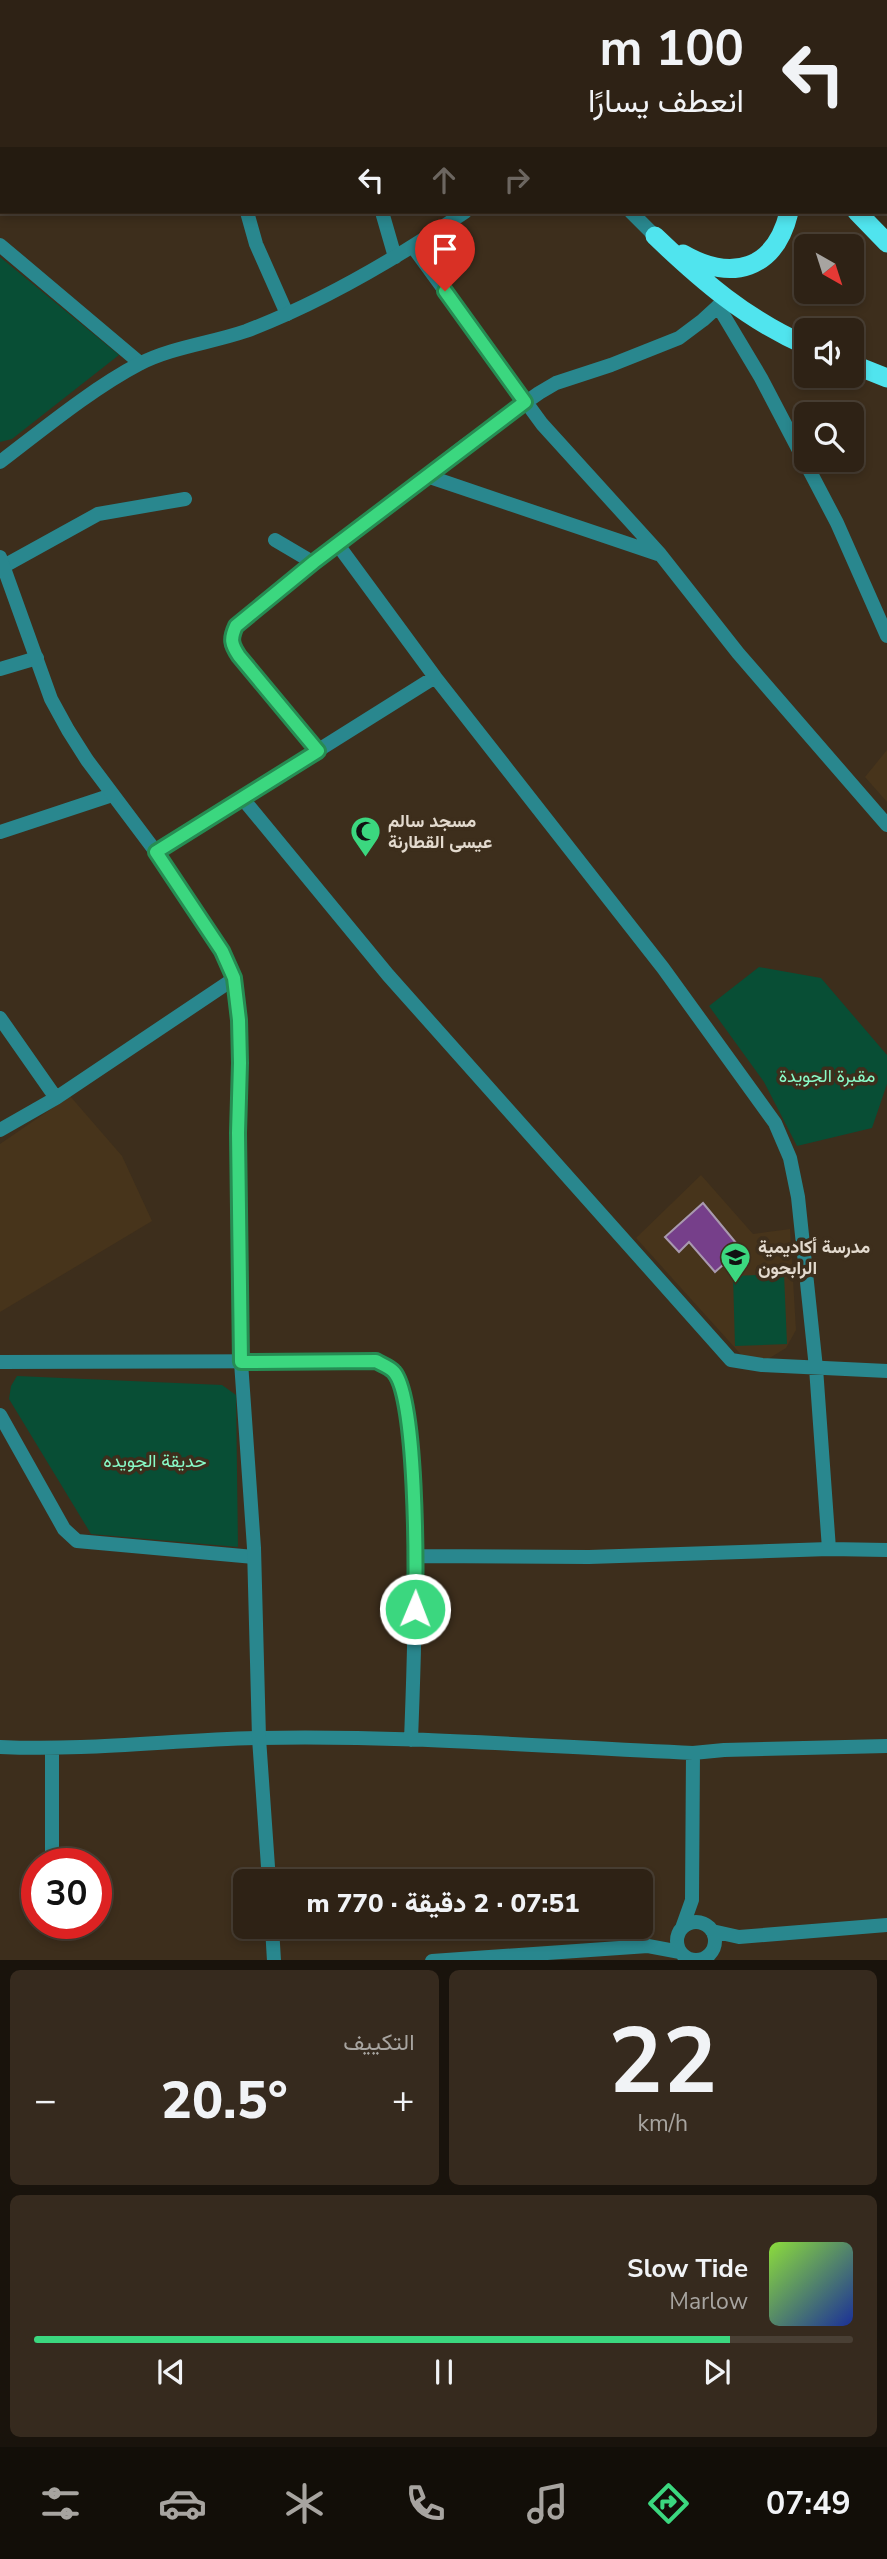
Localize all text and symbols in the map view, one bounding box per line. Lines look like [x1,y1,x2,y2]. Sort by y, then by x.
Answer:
text: 100 m [600,15,744,82]
icon: left [768,28,859,119]
text: انعطف يسارًا [588,80,744,123]
icon: left [352,161,390,199]
icon: ahead [425,161,463,199]
icon: right [498,161,536,199]
pin [415,219,475,291]
icon: arrive [426,230,464,268]
north arrow [794,234,864,304]
map controls [794,234,864,472]
button: sound [794,318,864,388]
button: search [794,402,864,472]
place label: مسجد سالم عيسى القطارنة [388,809,492,854]
mosque icon: مسجد سالم عيسى القطارنة [348,814,382,858]
park label: مقبرة الجويدة [779,1064,875,1088]
place label: مدرسة أكاديمية الرابحون [758,1235,871,1280]
school or university icon: مدرسة أكاديمية الرابحون [718,1240,752,1284]
park label: حديقة الجويده [103,1449,207,1473]
position arrow [378,1572,452,1646]
speed limit sign: 30 [21,1848,112,1939]
text: 07:51 · 2 دقيقة · 770 m [306,1886,580,1921]
text: 22 [608,2000,717,2124]
text: التكييف [343,2027,415,2058]
text: 20.5° [161,2065,288,2136]
text: − [34,2075,57,2126]
text: + [392,2075,415,2126]
text: km/h [637,2108,688,2139]
text: Slow Tide [627,2251,748,2286]
text: Marlow [669,2286,748,2317]
icon: previous [152,2353,190,2391]
icon: pause [425,2353,463,2391]
icon: next [698,2353,736,2391]
icon: filters [36,2479,85,2528]
icon: car [158,2479,207,2528]
icon: climate [280,2479,329,2528]
icon: phone [401,2479,450,2528]
icon: music [523,2479,572,2528]
icon: directions [644,2479,693,2528]
text: 07:49 [766,2482,851,2525]

